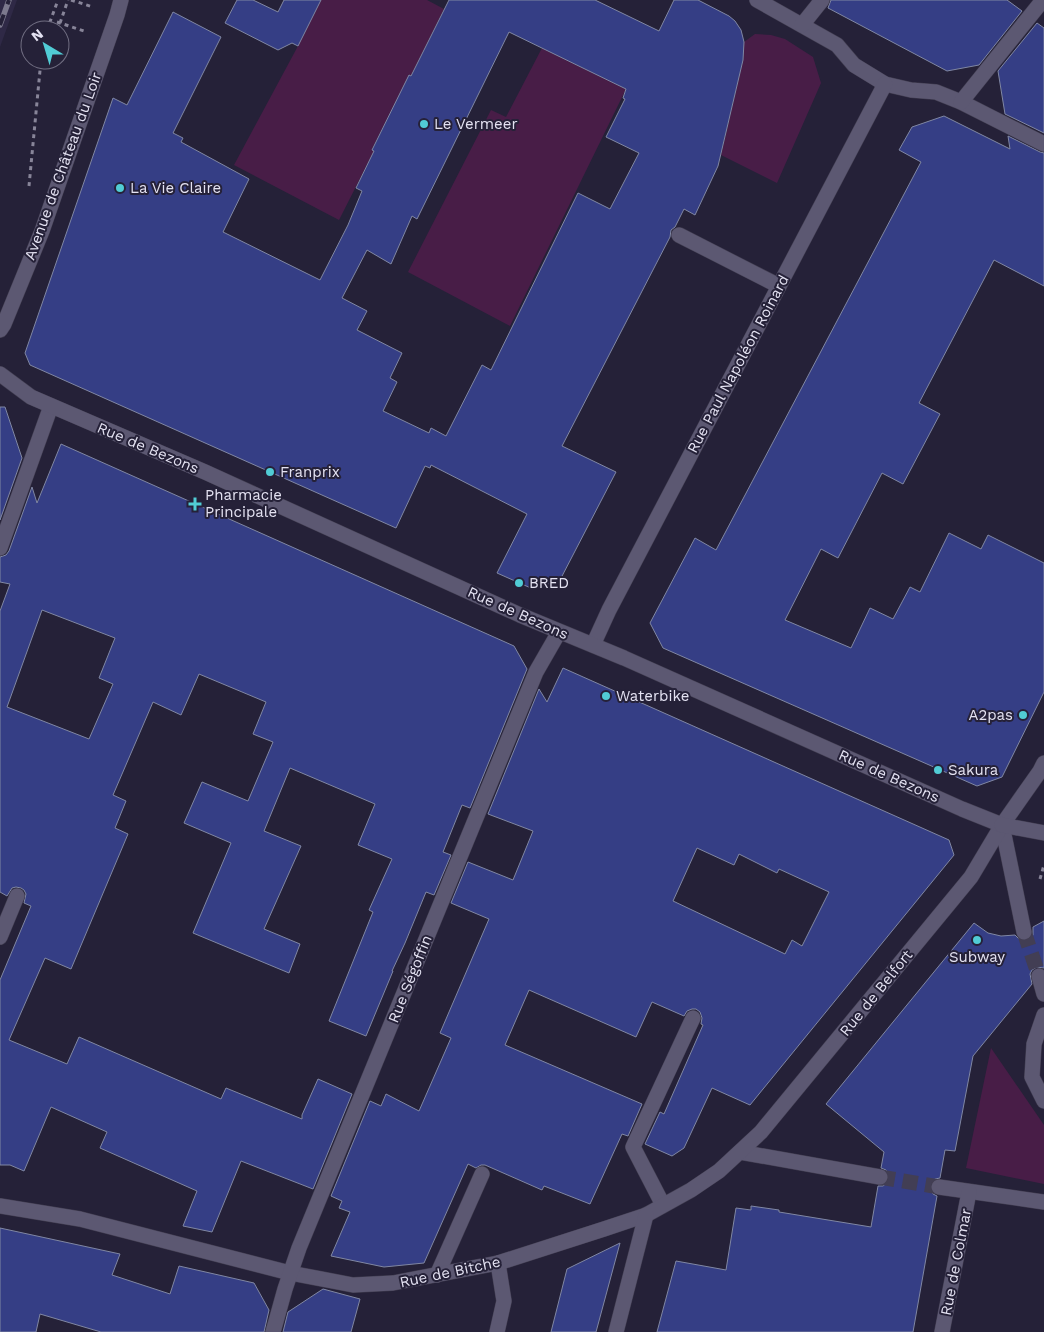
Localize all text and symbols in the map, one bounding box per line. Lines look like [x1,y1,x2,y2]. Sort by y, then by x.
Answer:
north arrow [20,20,70,70]
text: N [28,25,46,44]
street label: Avenue de Château du Loir [21,70,105,262]
place label: Le Vermeer [434,115,518,133]
marker: Le Vermeer [418,118,430,130]
place label: La Vie Claire [130,179,221,197]
marker: La Vie Claire [114,182,126,194]
street label: Rue Paul Napoléon Roinard [683,272,793,456]
street label: Rue de Bezons [95,419,202,478]
place label: Franprix [280,463,340,481]
marker: Franprix [264,466,276,478]
place label: Pharmacie Principale [205,486,282,521]
marker: Pharmacie Principale [189,498,201,510]
place label: BRED [529,574,569,592]
marker: BRED [513,577,525,589]
street label: Rue de Bezons [465,583,571,643]
place label: Waterbike [616,687,689,705]
marker: Waterbike [600,690,612,702]
place label: A2pas [969,706,1013,724]
marker: A2pas [1017,709,1029,721]
street label: Rue de Bezons [836,746,942,806]
place label: Sakura [948,761,999,779]
marker: Sakura [932,764,944,776]
street label: Rue Ségoffin [384,933,436,1025]
marker: Subway [971,934,983,946]
street label: Rue de Belfort [836,946,917,1040]
place label: Subway [949,948,1005,966]
street label: Rue de Colmar [937,1207,975,1317]
street label: Rue de Bitche [398,1253,502,1291]

